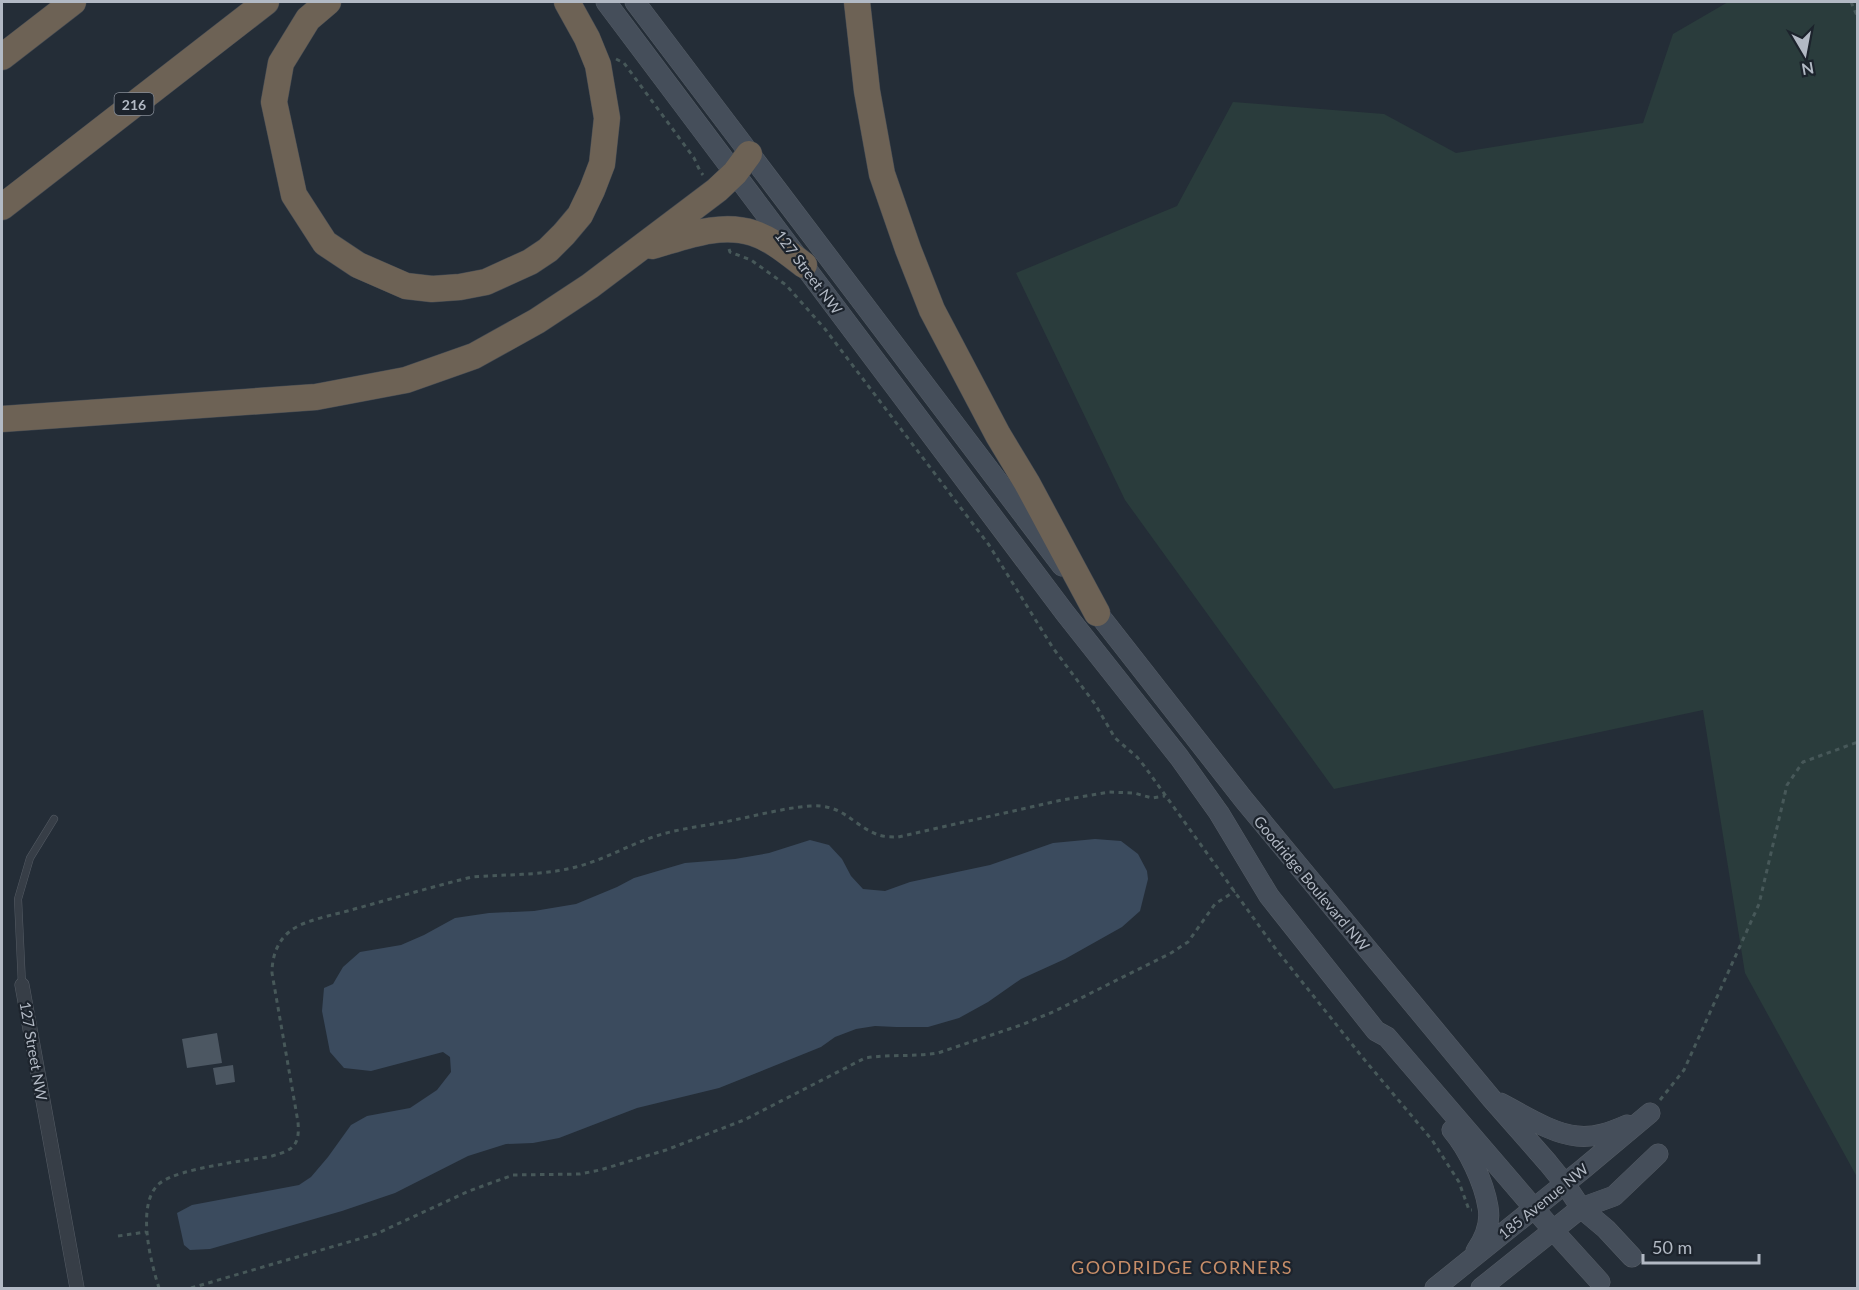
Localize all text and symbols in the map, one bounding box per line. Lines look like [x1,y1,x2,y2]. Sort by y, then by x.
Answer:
north arrow [1775,24,1835,84]
text: N [1800,59,1815,80]
road number: 216 [114,93,154,115]
street label: 127 Street NW [772,227,847,318]
street label: Goodridge Boulevard NW [1250,812,1374,954]
street label: 127 Street NW [16,1000,52,1102]
street label: 185 Avenue NW [1495,1159,1592,1243]
scale bar [1643,1227,1758,1265]
text: 50 m [1652,1236,1692,1258]
district label: GOODRIDGE CORNERS [1071,1256,1293,1278]

